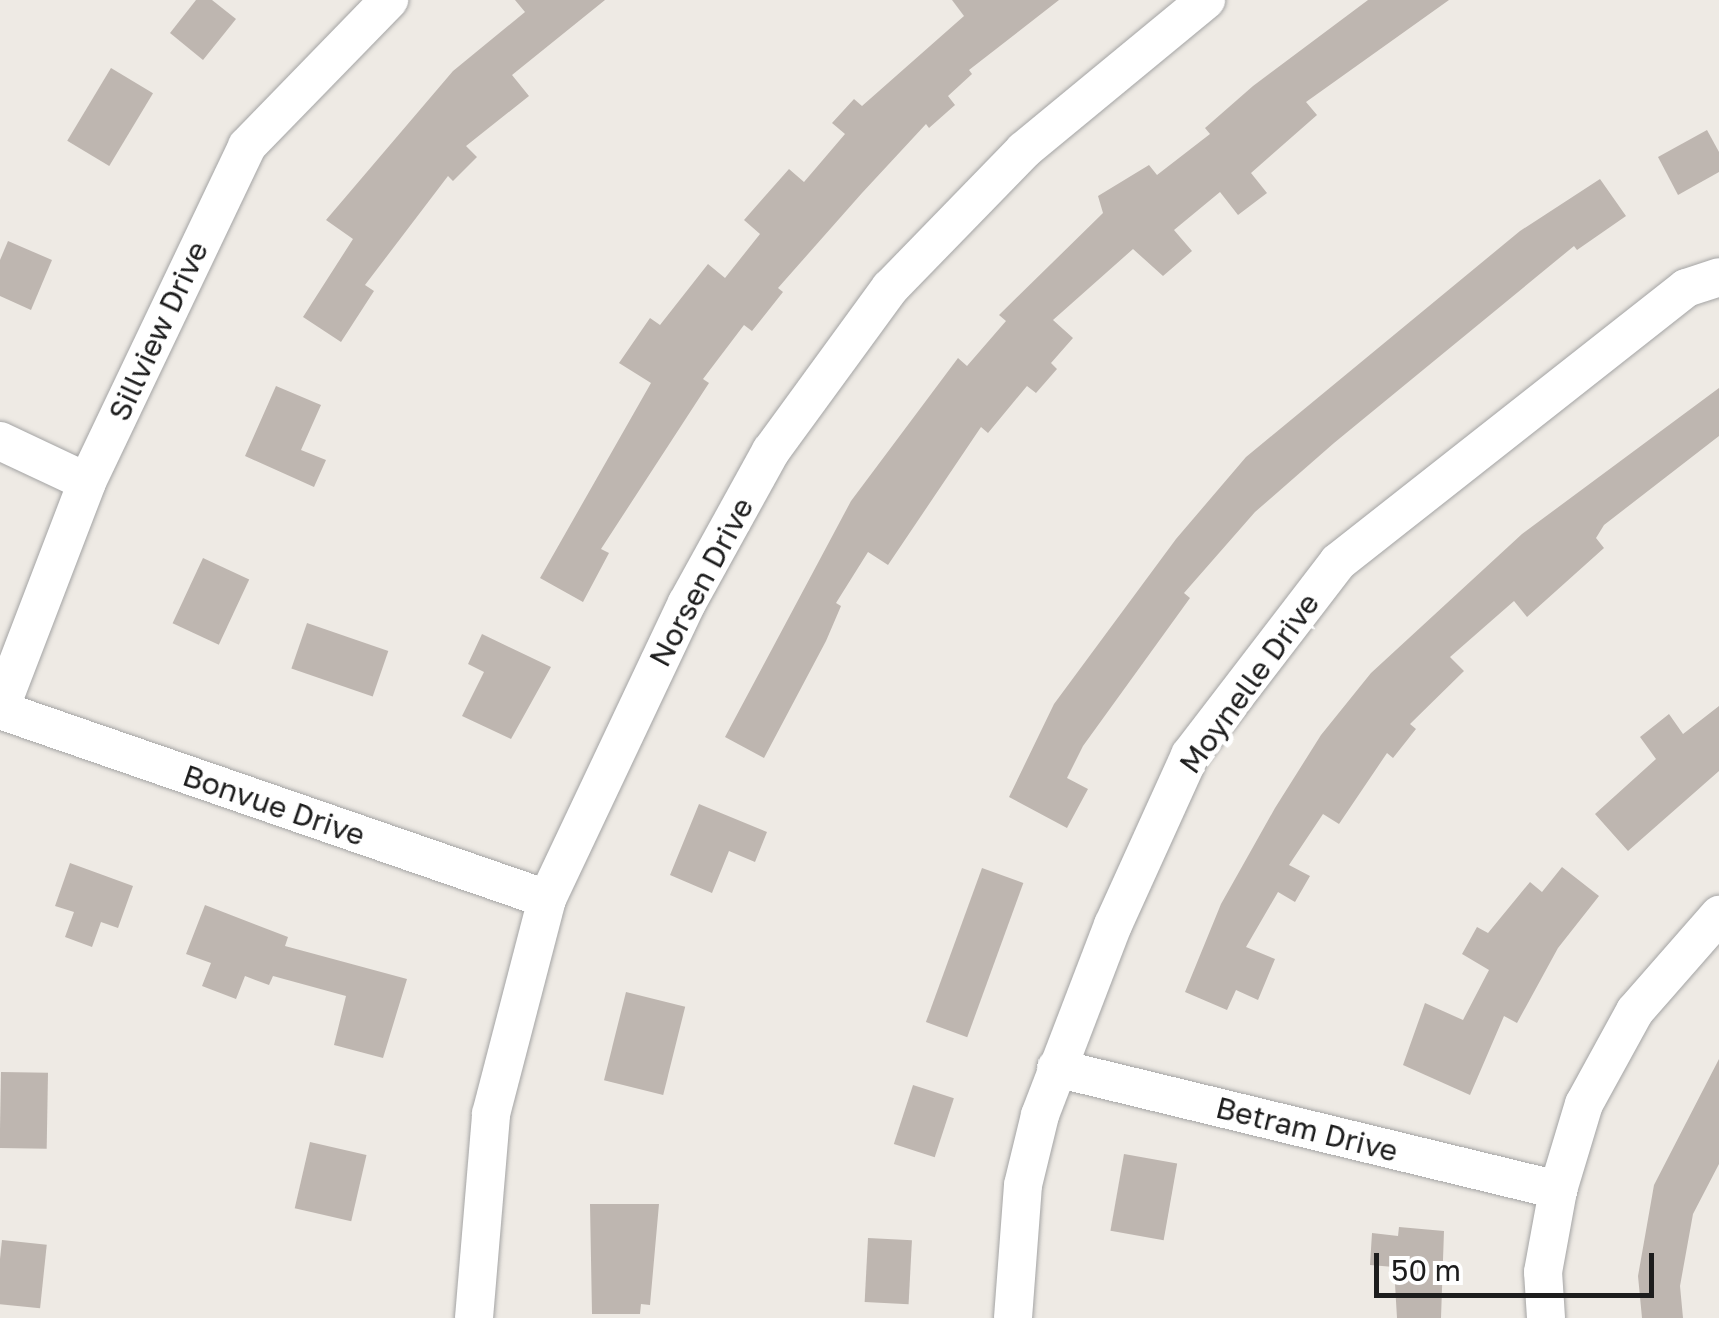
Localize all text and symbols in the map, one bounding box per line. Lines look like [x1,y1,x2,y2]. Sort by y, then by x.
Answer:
street label: Sillview Drive [101,236,215,426]
street label: Norsen Drive [641,491,761,673]
street label: Moynelle Drive [1172,586,1326,780]
street label: Bonvue Drive [178,757,370,853]
street label: Betram Drive [1212,1089,1402,1169]
scale bar [1379,1233,1659,1295]
text: 50 m [1391,1252,1461,1288]

